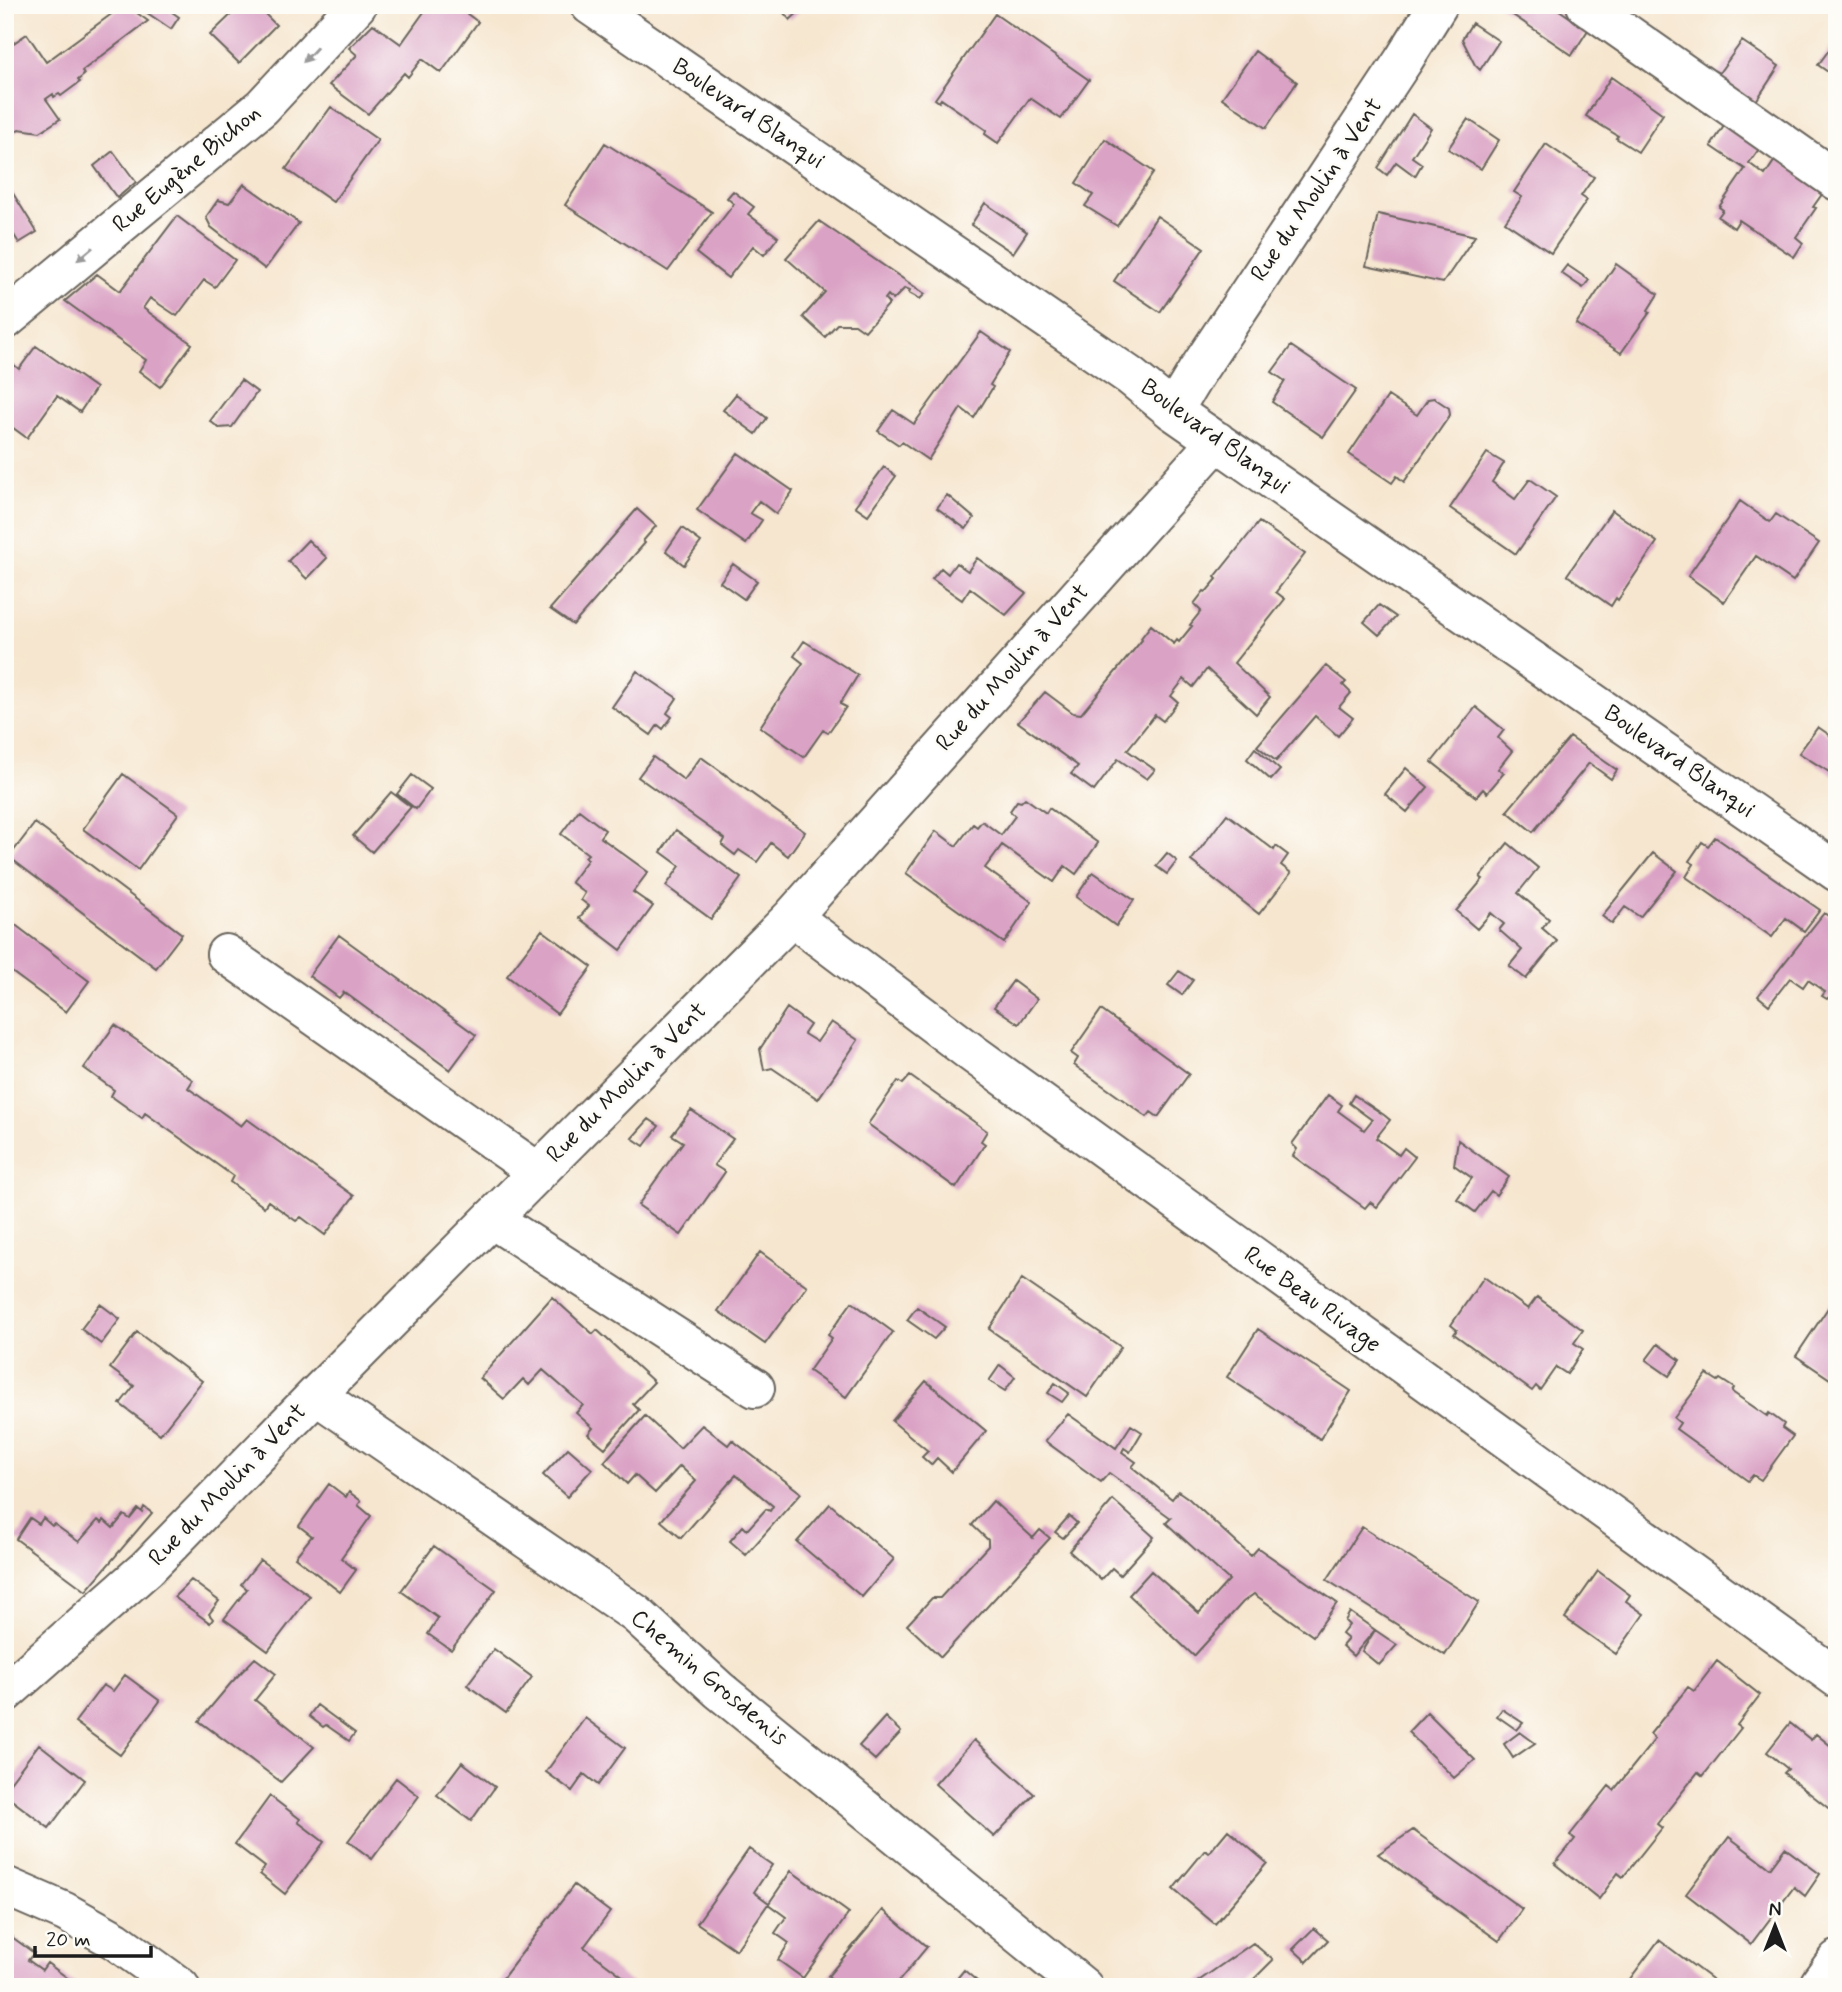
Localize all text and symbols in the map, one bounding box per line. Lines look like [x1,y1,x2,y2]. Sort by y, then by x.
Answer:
one-way arrow [303,46,319,63]
street label: Boulevard Blanqui [666,51,830,177]
street label: Rue du Moulin à Vent [1244,92,1390,288]
street label: Rue Eugène Bichon [106,98,268,240]
one-way arrow [76,247,94,262]
street label: Boulevard Blanqui [1134,372,1296,502]
street label: Rue du Moulin à Vent [929,578,1097,758]
street label: Boulevard Blanqui [1597,698,1761,826]
street label: Rue du Moulin à Vent [540,996,714,1170]
street label: Rue Beau Rivage [1236,1240,1387,1362]
street label: Rue du Moulin à Vent [142,1397,314,1573]
street label: Chemin Grosdenis [624,1603,795,1753]
north arrow [1741,1890,1811,1960]
text: N [1769,1898,1781,1923]
scale bar [35,1915,150,1959]
text: 20 m [46,1926,91,1954]

